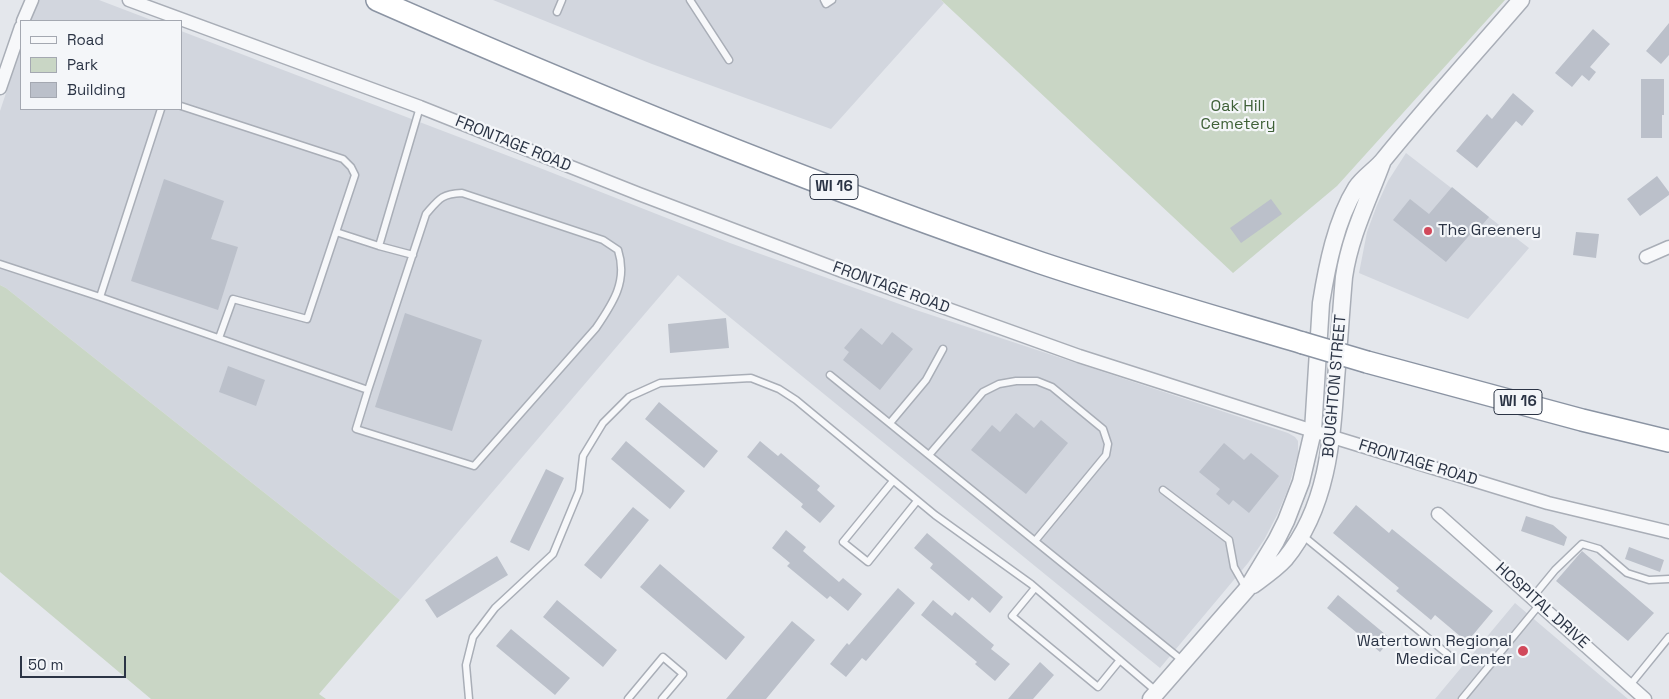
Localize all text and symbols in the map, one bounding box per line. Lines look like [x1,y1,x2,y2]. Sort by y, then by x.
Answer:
legend [20,20,182,110]
text: Road [67,30,104,49]
text: Park [67,55,98,74]
text: Building [67,80,126,99]
park label: Oak Hill Cemetery [1200,97,1276,135]
street label: FRONTAGE ROAD [452,112,574,176]
road number: WI 16 [810,174,858,200]
place label: The Greenery [1438,221,1541,241]
marker: The Greenery [1422,225,1434,237]
street label: FRONTAGE ROAD [830,258,952,318]
street label: BOUGHTON STREET [1319,314,1351,458]
road number: WI 16 [1494,390,1542,414]
street label: FRONTAGE ROAD [1356,436,1480,490]
street label: HOSPITAL DRIVE [1491,559,1593,653]
place label: Watertown Regional Medical Center [1357,632,1512,670]
marker: Watertown Regional Medical Center [1516,644,1530,658]
scale bar [22,646,129,678]
text: 50 m [28,655,63,674]

